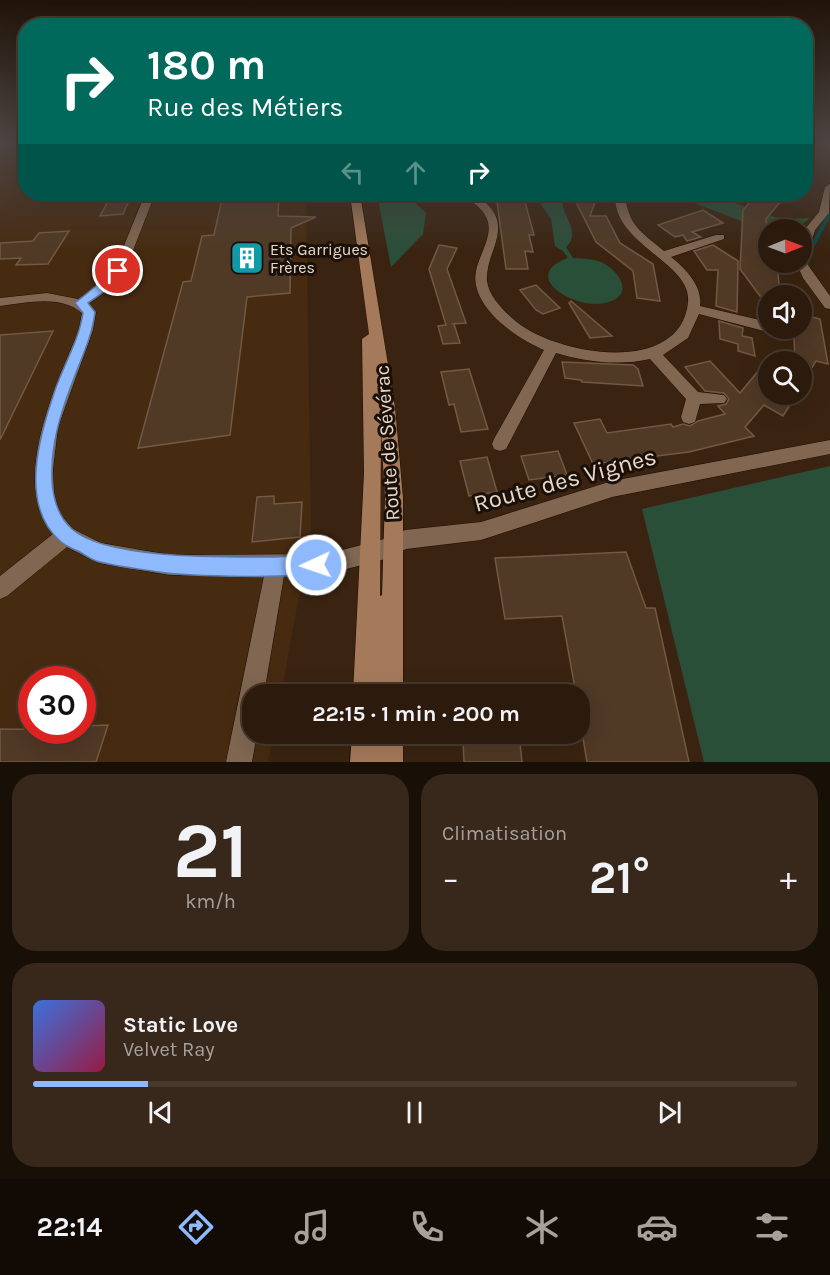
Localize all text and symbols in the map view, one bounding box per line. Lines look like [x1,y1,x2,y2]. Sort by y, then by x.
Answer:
text: 180 m [147,40,266,90]
icon: right [48,42,126,120]
text: Rue des Métiers [147,91,343,123]
icon: left [336,156,369,189]
icon: ahead [399,156,432,189]
icon: right [462,156,495,189]
north arrow [758,219,812,273]
map controls [758,219,812,405]
building icon: Ets Garrigues Frères [229,240,265,276]
place label: Ets Garrigues Frères [270,240,368,277]
pin [92,245,143,296]
icon: arrive [101,254,134,287]
button: sound [758,285,812,339]
button: search [758,351,812,405]
street label: Route de Sévérac [371,364,404,522]
street label: Route des Vignes [471,442,659,518]
position arrow [284,533,348,597]
speed limit sign: 30 [18,666,96,744]
text: 22:15 · 1 min · 200 m [312,701,520,727]
text: 21 [173,805,248,897]
text: Climatisation [442,822,567,845]
text: 21° [589,852,650,904]
text: − [442,859,459,897]
text: + [780,859,797,897]
text: km/h [185,890,236,913]
text: Static Love [123,1012,238,1038]
text: Velvet Ray [123,1038,215,1061]
icon: previous [144,1096,177,1129]
icon: pause [398,1096,431,1129]
icon: next [653,1096,686,1129]
icon: directions [175,1206,217,1248]
icon: music [291,1206,333,1248]
icon: phone [406,1206,448,1248]
icon: climate [521,1206,563,1248]
icon: car [636,1206,678,1248]
icon: filters [751,1206,793,1248]
text: 22:14 [37,1211,102,1243]

